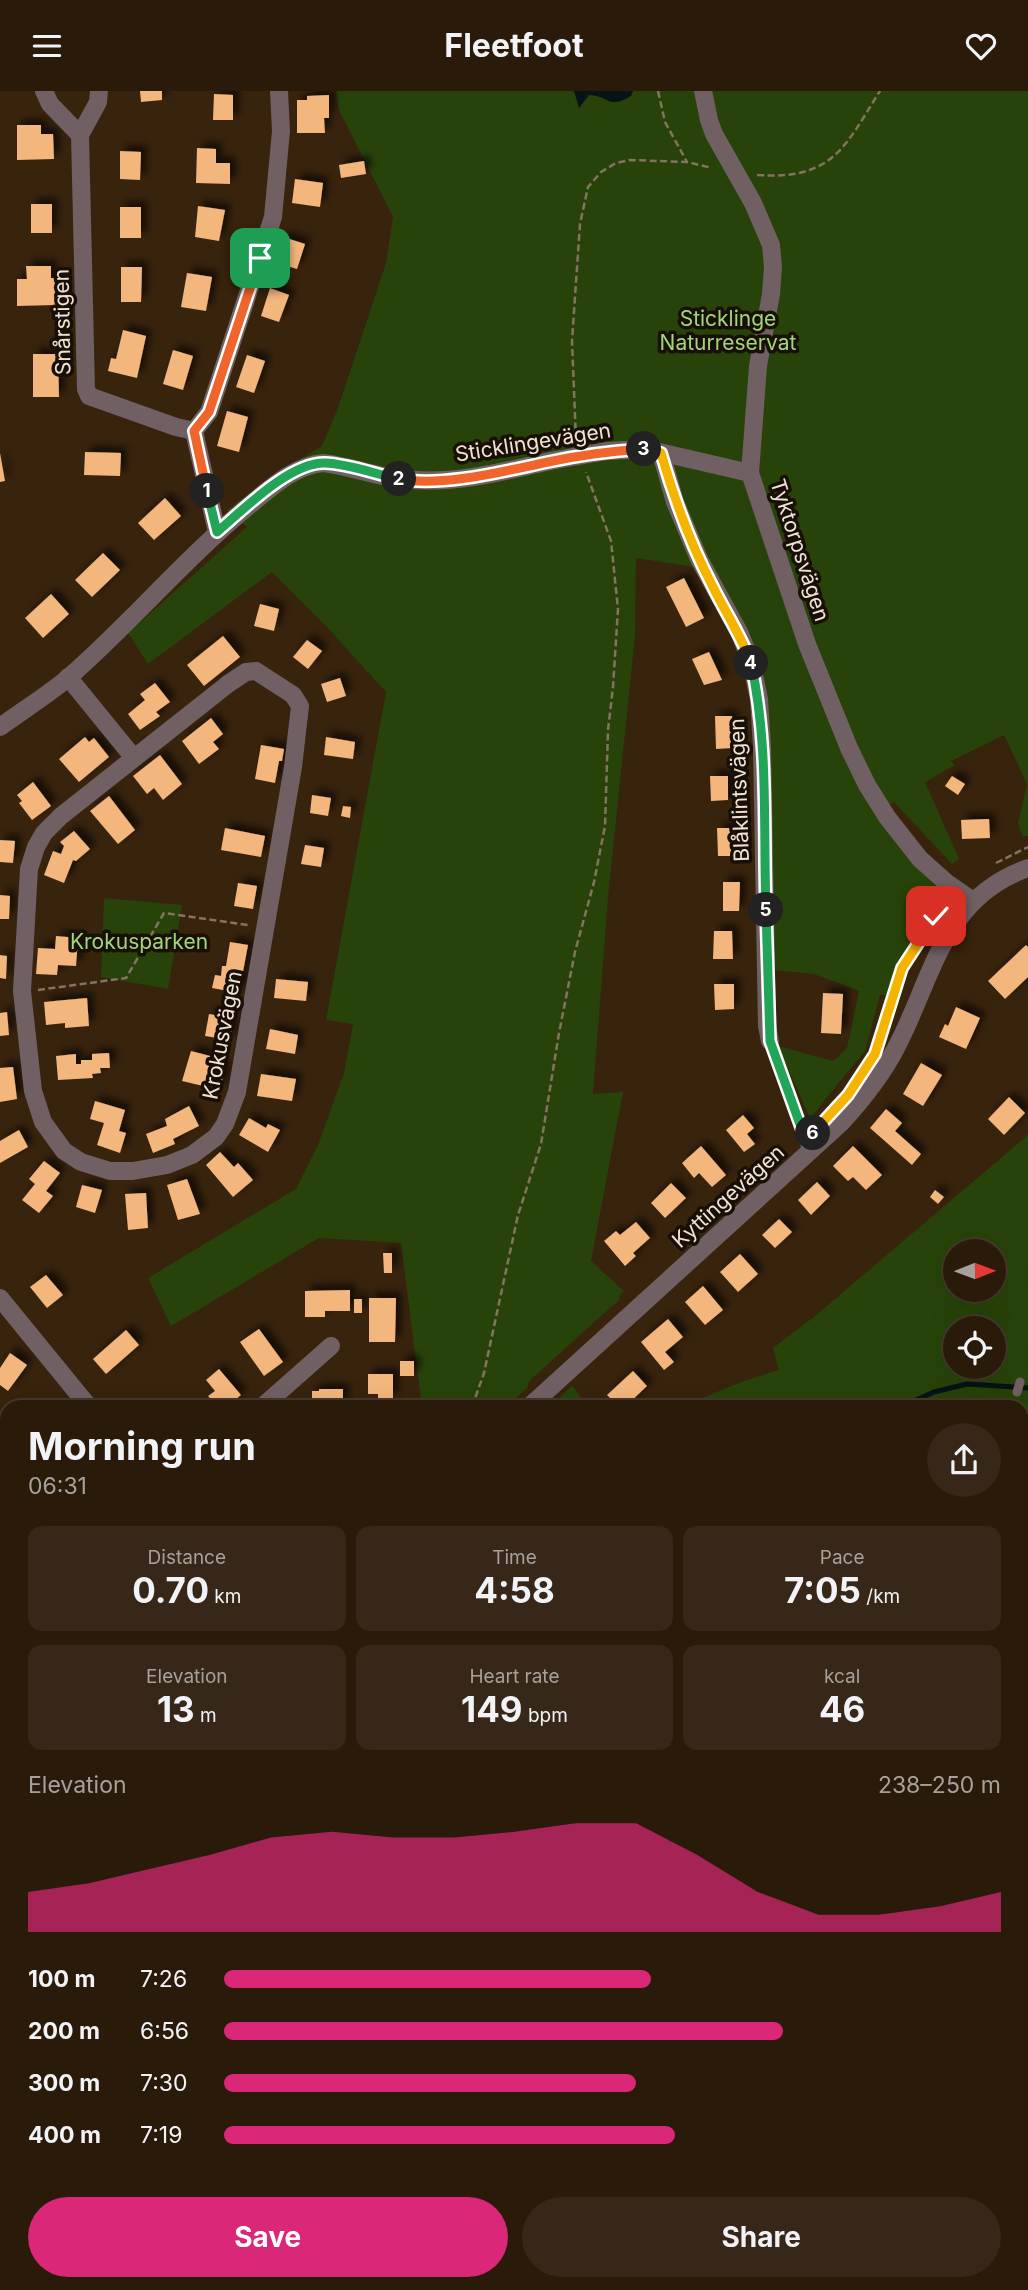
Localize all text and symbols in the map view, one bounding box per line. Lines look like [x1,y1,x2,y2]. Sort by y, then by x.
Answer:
text: Fleetfoot [444,26,584,65]
icon: menu [28,27,66,65]
icon: heart [962,27,1000,65]
pin [230,228,290,288]
icon: arrive [241,239,279,277]
street label: Snårstigen [49,269,75,375]
park label: Sticklinge Naturreservat [660,306,797,355]
street label: Sticklingevägen [453,417,613,467]
pin: 3 [626,431,662,467]
text: 3 [637,437,650,460]
pin: 2 [382,461,416,497]
text: 2 [393,467,404,490]
pin: 1 [190,473,224,509]
street label: Tyktorpsvägen [765,476,835,624]
text: 1 [202,479,211,502]
pin: 4 [734,645,768,681]
text: 4 [744,651,757,674]
street label: Blåklintsvägen [724,718,754,862]
pin [906,886,966,946]
pin: 5 [748,893,784,927]
icon: check [917,897,955,935]
text: 5 [759,898,772,921]
park label: Krokusparken [70,929,208,954]
street label: Krokusvägen [197,969,247,1101]
pin: 6 [796,1115,830,1151]
text: 6 [806,1121,819,1144]
street label: Kyttingevägen [667,1139,789,1253]
north arrow [943,1239,1006,1302]
map controls [943,1239,1006,1379]
button: locate [943,1316,1006,1379]
text: Morning run [28,1423,256,1469]
button: share [927,1423,1001,1497]
text: 06:31 [28,1472,87,1500]
text: Distance [148,1546,226,1569]
text: Time [492,1546,537,1569]
text: Pace [820,1546,865,1569]
text: 0.70 [132,1569,209,1611]
text: 4:58 [474,1569,555,1611]
text: 7:05 [784,1569,861,1611]
text: km [209,1585,241,1608]
text: /km [861,1585,900,1608]
text: Elevation [146,1665,228,1688]
text: Heart rate [469,1665,559,1688]
text: kcal [824,1665,860,1688]
text: 13 [157,1688,195,1730]
text: 149 [461,1688,523,1730]
text: 46 [819,1688,865,1730]
text: m [195,1704,217,1727]
text: bpm [523,1704,568,1727]
text: Elevation [28,1771,127,1799]
text: 238–250 m [878,1771,1001,1799]
text: 100 m [28,1965,95,1993]
text: 7:26 [140,1965,187,1993]
text: 200 m [28,2017,100,2045]
text: 6:56 [140,2017,189,2045]
text: 300 m [28,2069,100,2097]
text: 7:30 [140,2069,188,2097]
text: 400 m [28,2121,101,2149]
text: 7:19 [140,2121,183,2149]
button: Save [28,2197,508,2277]
button: Share [522,2197,1001,2277]

